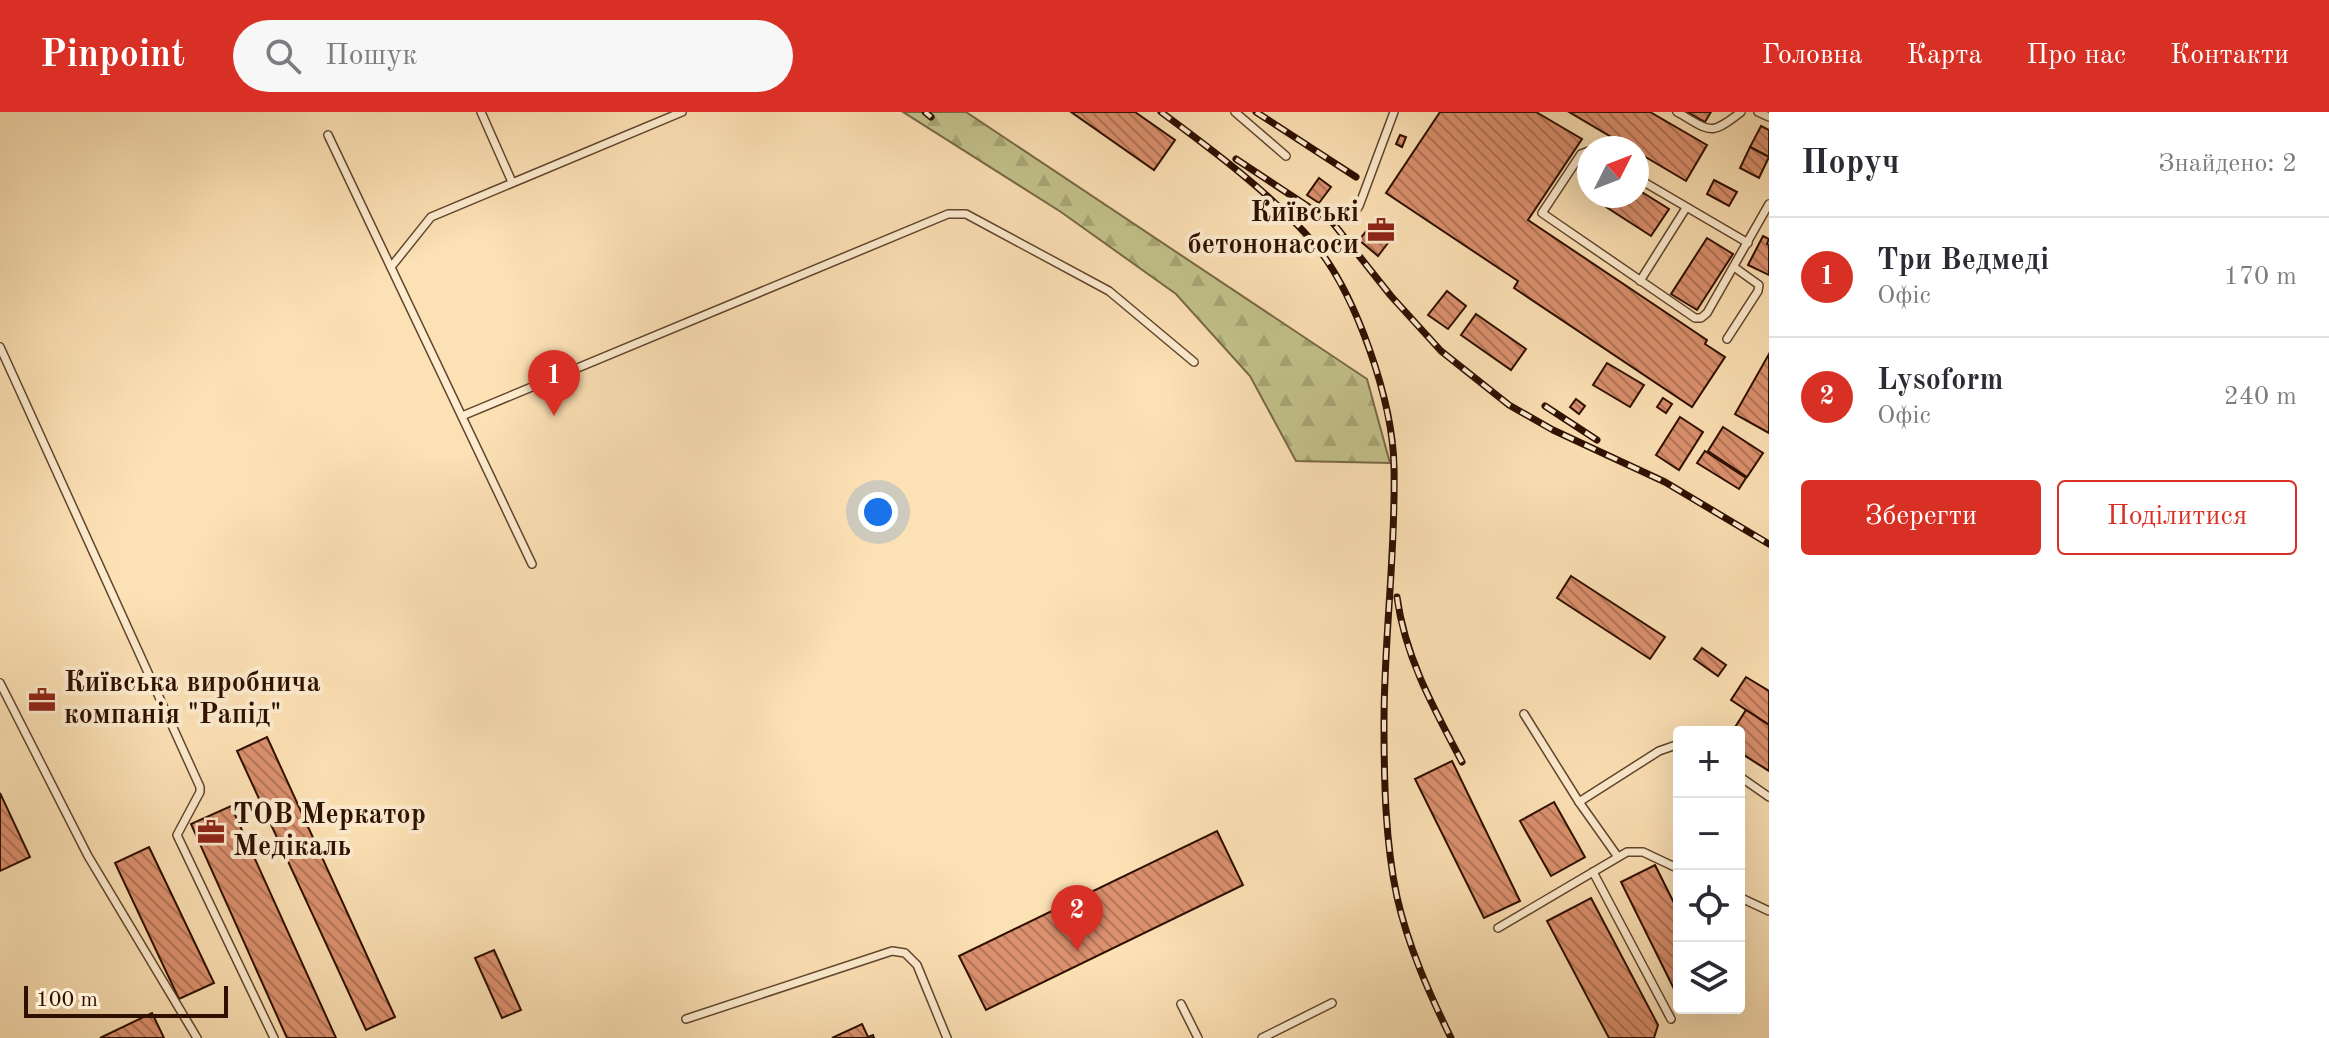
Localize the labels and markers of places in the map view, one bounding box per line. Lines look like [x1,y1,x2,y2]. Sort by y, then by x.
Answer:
place label: Київські бетононасоси [1188,199,1359,260]
office icon: Київські бетононасоси [1366,215,1396,245]
pin: 1 [528,350,580,416]
place label: Київська виробнича компанія "Рапід" [64,669,321,730]
office icon: Київська виробнича компанія "Рапід" [27,685,57,715]
place label: ТОВ Меркатор Медікаль [233,801,426,862]
office icon: ТОВ Меркатор Медікаль [196,817,226,847]
pin: 2 [1051,885,1103,951]

